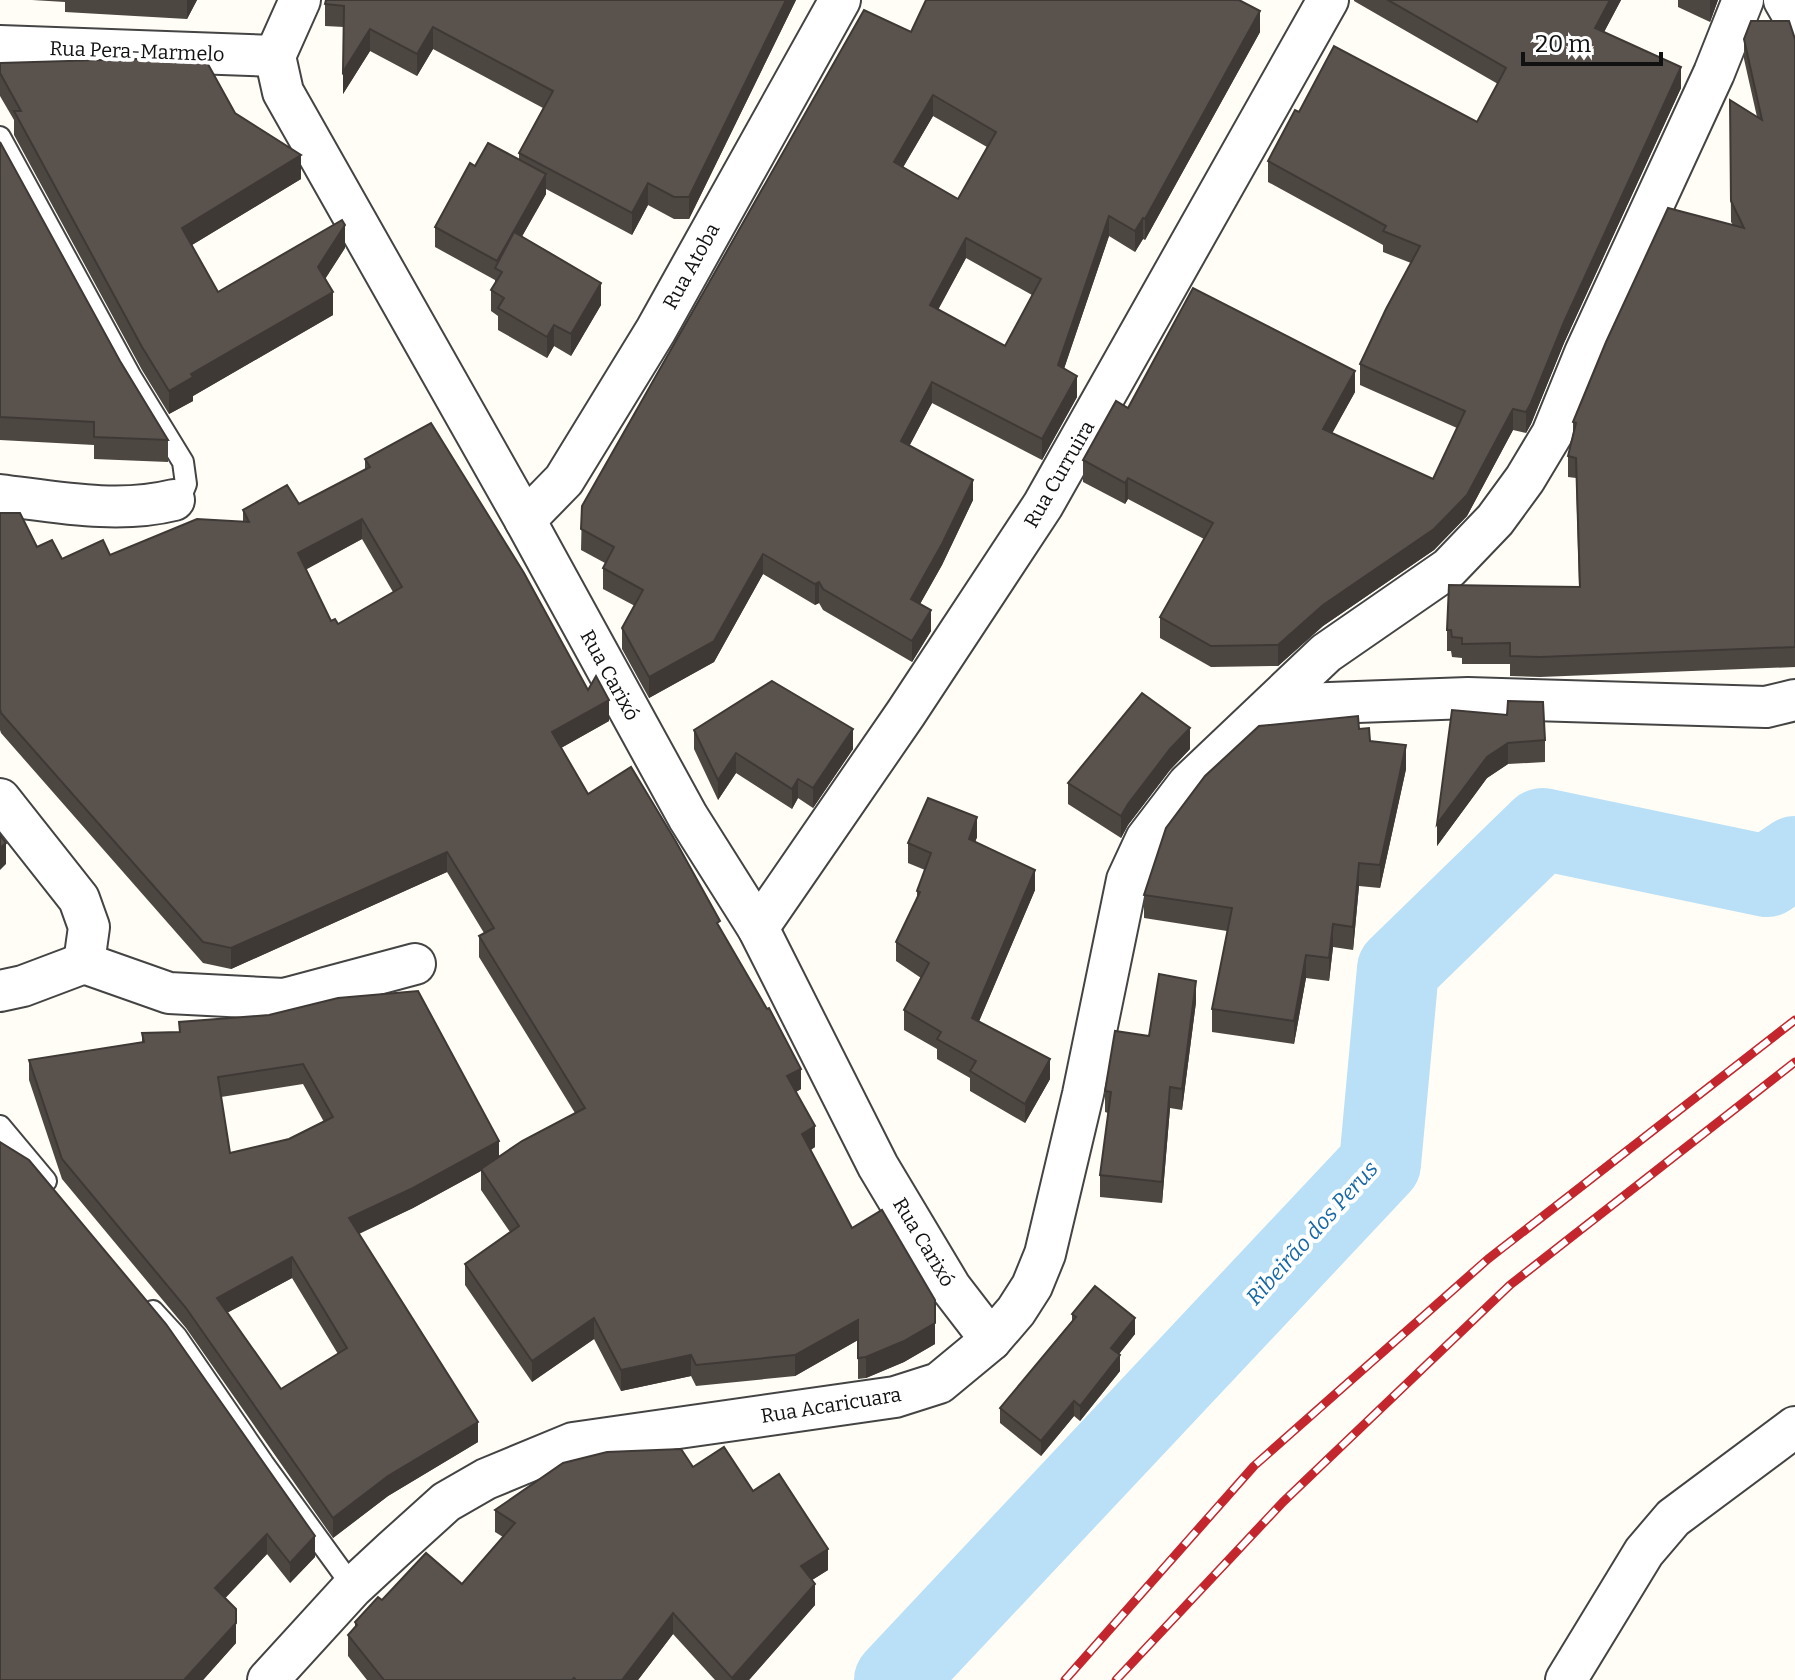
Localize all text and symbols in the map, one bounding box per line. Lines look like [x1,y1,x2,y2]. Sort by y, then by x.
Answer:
scale bar [1523,16,1661,66]
text: 20 m [1535,30,1591,58]
street label: Rua Pera-Marmelo [49,36,225,66]
street label: Rua Atoba [658,219,724,313]
street label: Rua Curruira [1019,416,1099,532]
street label: Rua Carixó [575,626,645,724]
water label: Ribeirão dos Perus [1240,1156,1384,1310]
street label: Rua Carixó [888,1193,960,1291]
street label: Rua Acaricuara [759,1382,903,1428]

